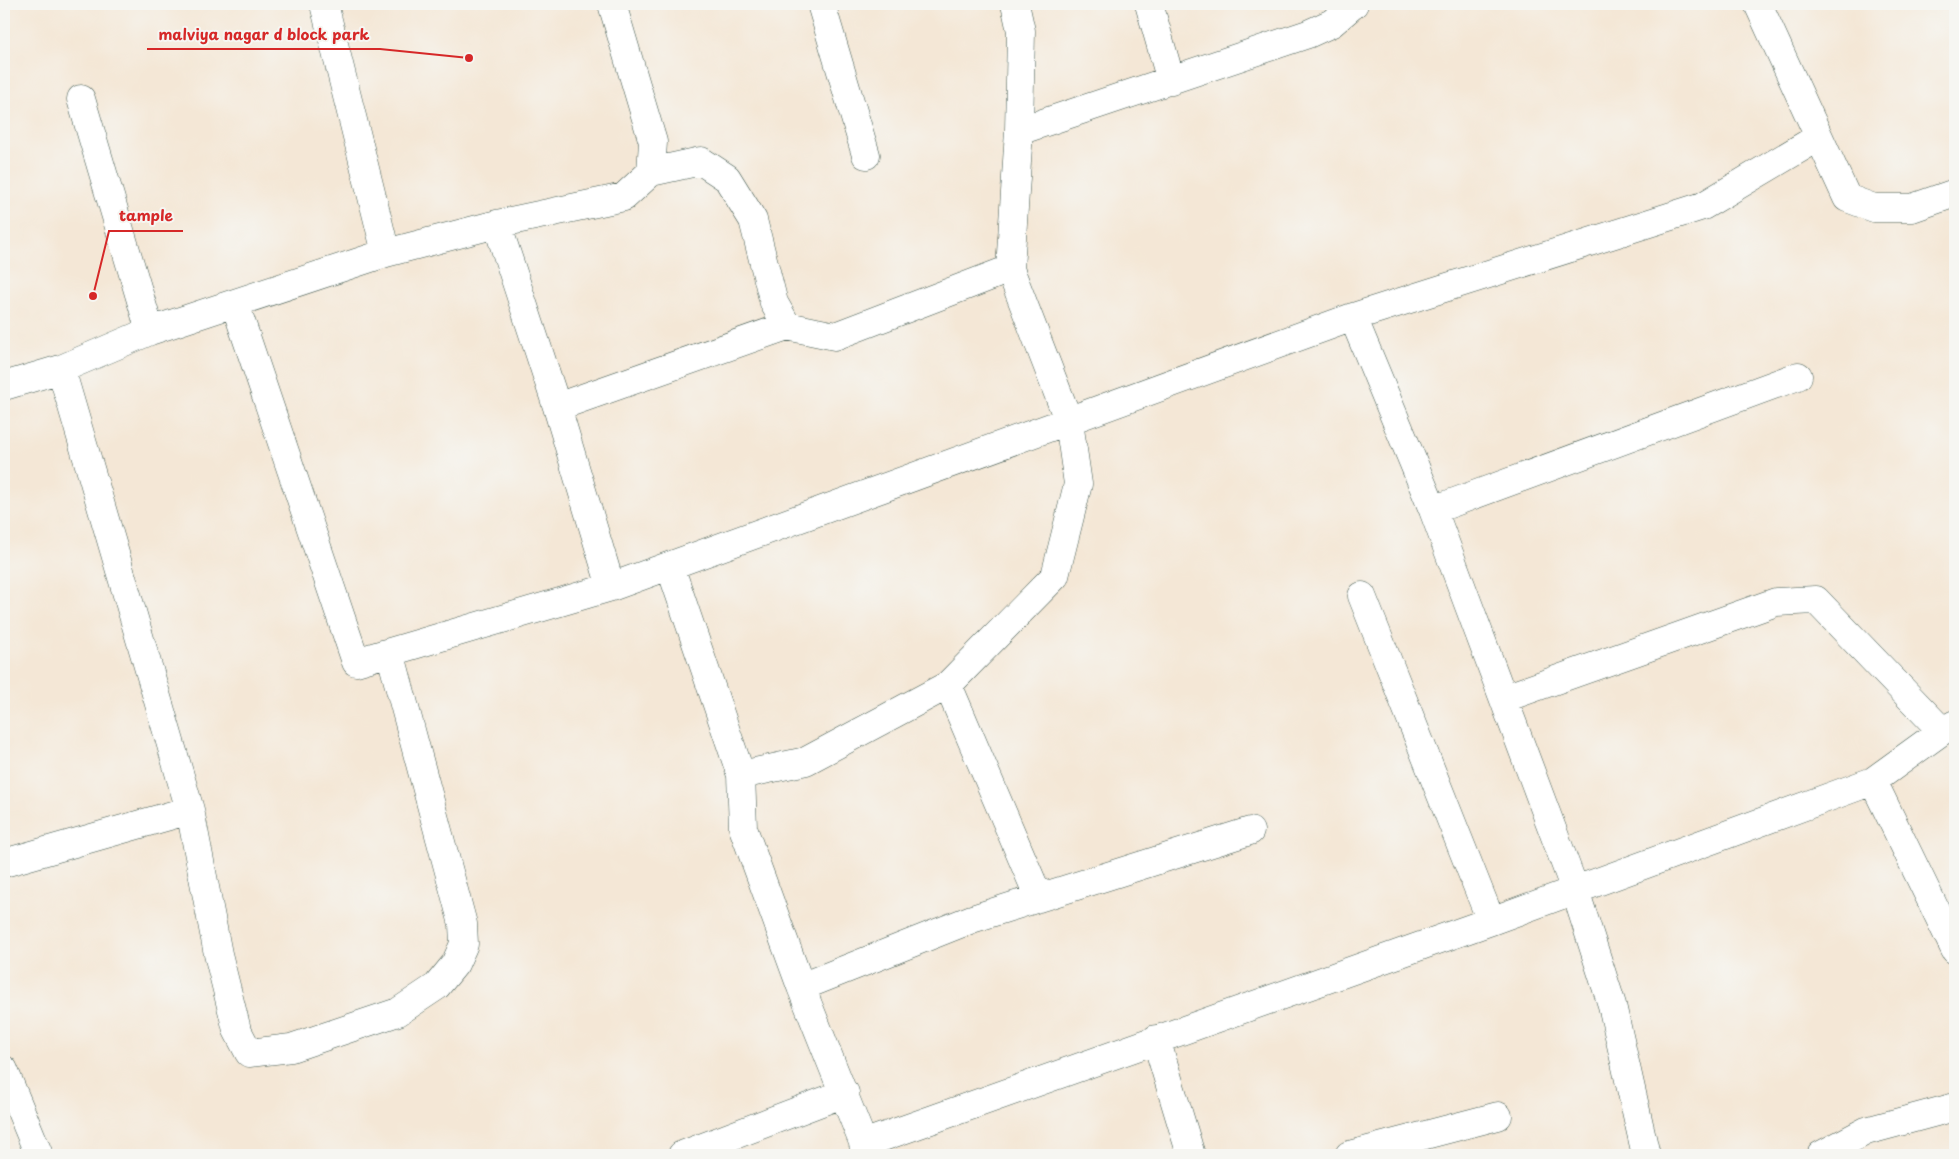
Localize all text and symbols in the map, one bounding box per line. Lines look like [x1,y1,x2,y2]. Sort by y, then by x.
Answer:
callout: malviya nagar d block park [147,19,380,49]
text: malviya nagar d block park [158,22,370,45]
callout: tample [109,201,183,231]
text: tample [119,203,174,226]

